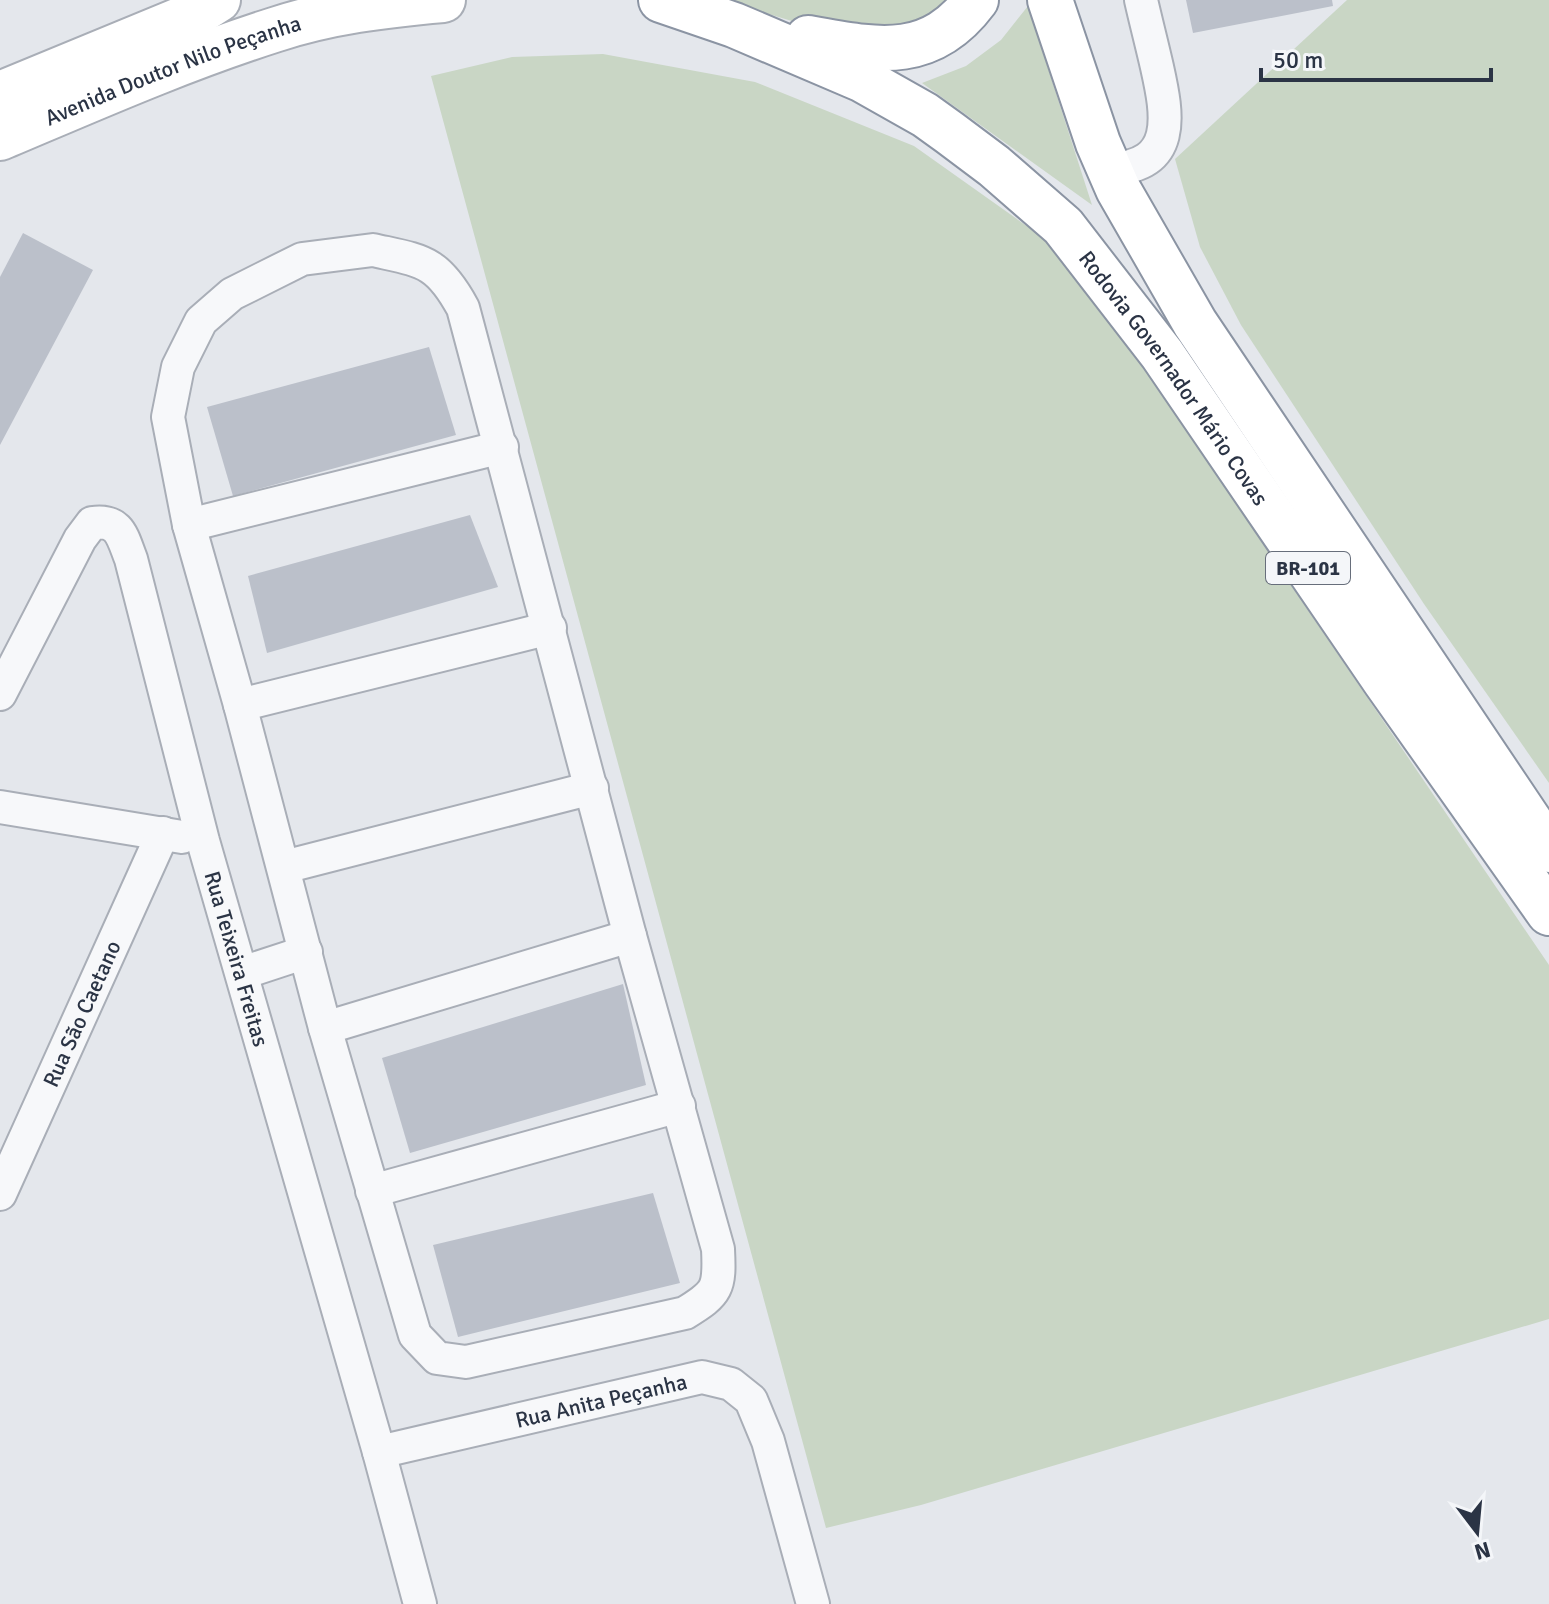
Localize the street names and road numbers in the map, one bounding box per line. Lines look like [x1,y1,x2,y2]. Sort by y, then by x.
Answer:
street label: Avenida Doutor Nilo Peçanha [41,10,304,131]
street label: Rodovia Governador Mário Covas [1073,245,1274,511]
road number: BR-101 [1266,552,1350,584]
street label: Rua Teixeira Freitas [198,868,274,1050]
street label: Rua São Caetano [37,936,127,1091]
street label: Rua Anita Peçanha [513,1368,690,1434]

